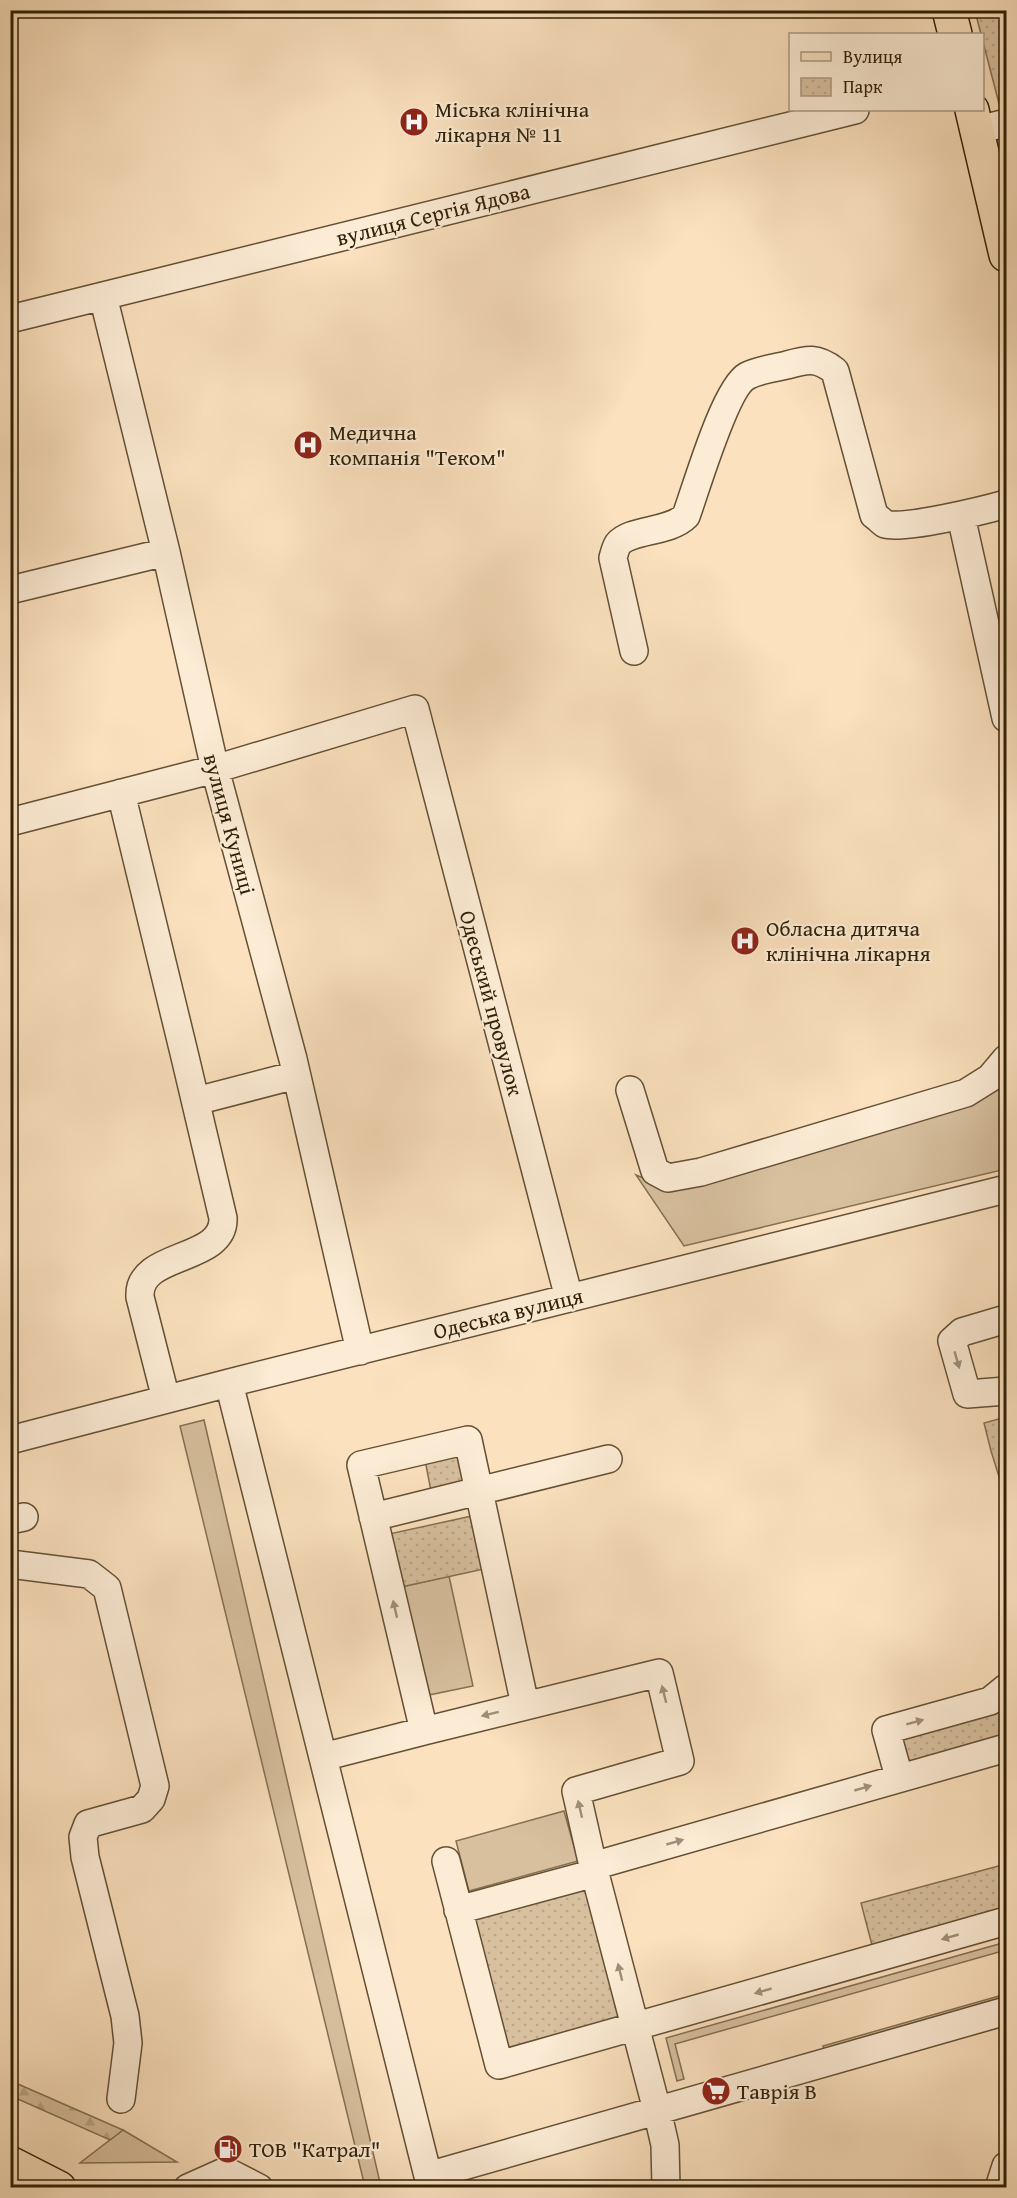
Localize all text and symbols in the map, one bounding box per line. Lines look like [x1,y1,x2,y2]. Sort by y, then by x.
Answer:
legend [789,33,984,111]
text: Вулиця [843,43,902,70]
text: Парк [843,73,883,100]
place label: Міська клінічна лікарня № 11 [435,93,590,150]
hospital icon: Міська клінічна лікарня № 11 [398,106,430,138]
street label: вулиця Сергія Ядова [333,174,534,254]
place label: Медична компанія "Теком" [329,416,506,473]
hospital icon: Медична компанія "Теком" [292,429,324,461]
street label: вулиця Куниці [196,750,264,898]
street label: Одеський провулок [452,907,532,1100]
place label: Обласна дитяча клінічна лікарня [766,912,931,969]
hospital icon: Обласна дитяча клінічна лікарня [729,925,761,957]
street label: Одеська вулиця [430,1279,586,1347]
one-way arrow [953,1351,963,1369]
one-way arrow [389,1599,399,1618]
one-way arrow [658,1685,668,1703]
one-way arrow [481,1710,499,1720]
one-way arrow [907,1717,925,1726]
one-way arrow [854,1783,872,1792]
one-way arrow [575,1799,584,1818]
one-way arrow [667,1837,685,1846]
one-way arrow [941,1933,959,1943]
one-way arrow [615,1962,625,1981]
one-way arrow [754,1987,772,1996]
supermarket icon: Таврія В [700,2075,732,2107]
place label: Таврія В [737,2075,817,2107]
fuel station icon: ТОВ "Катрал" [212,2133,244,2165]
place label: ТОВ "Катрал" [249,2133,380,2165]

